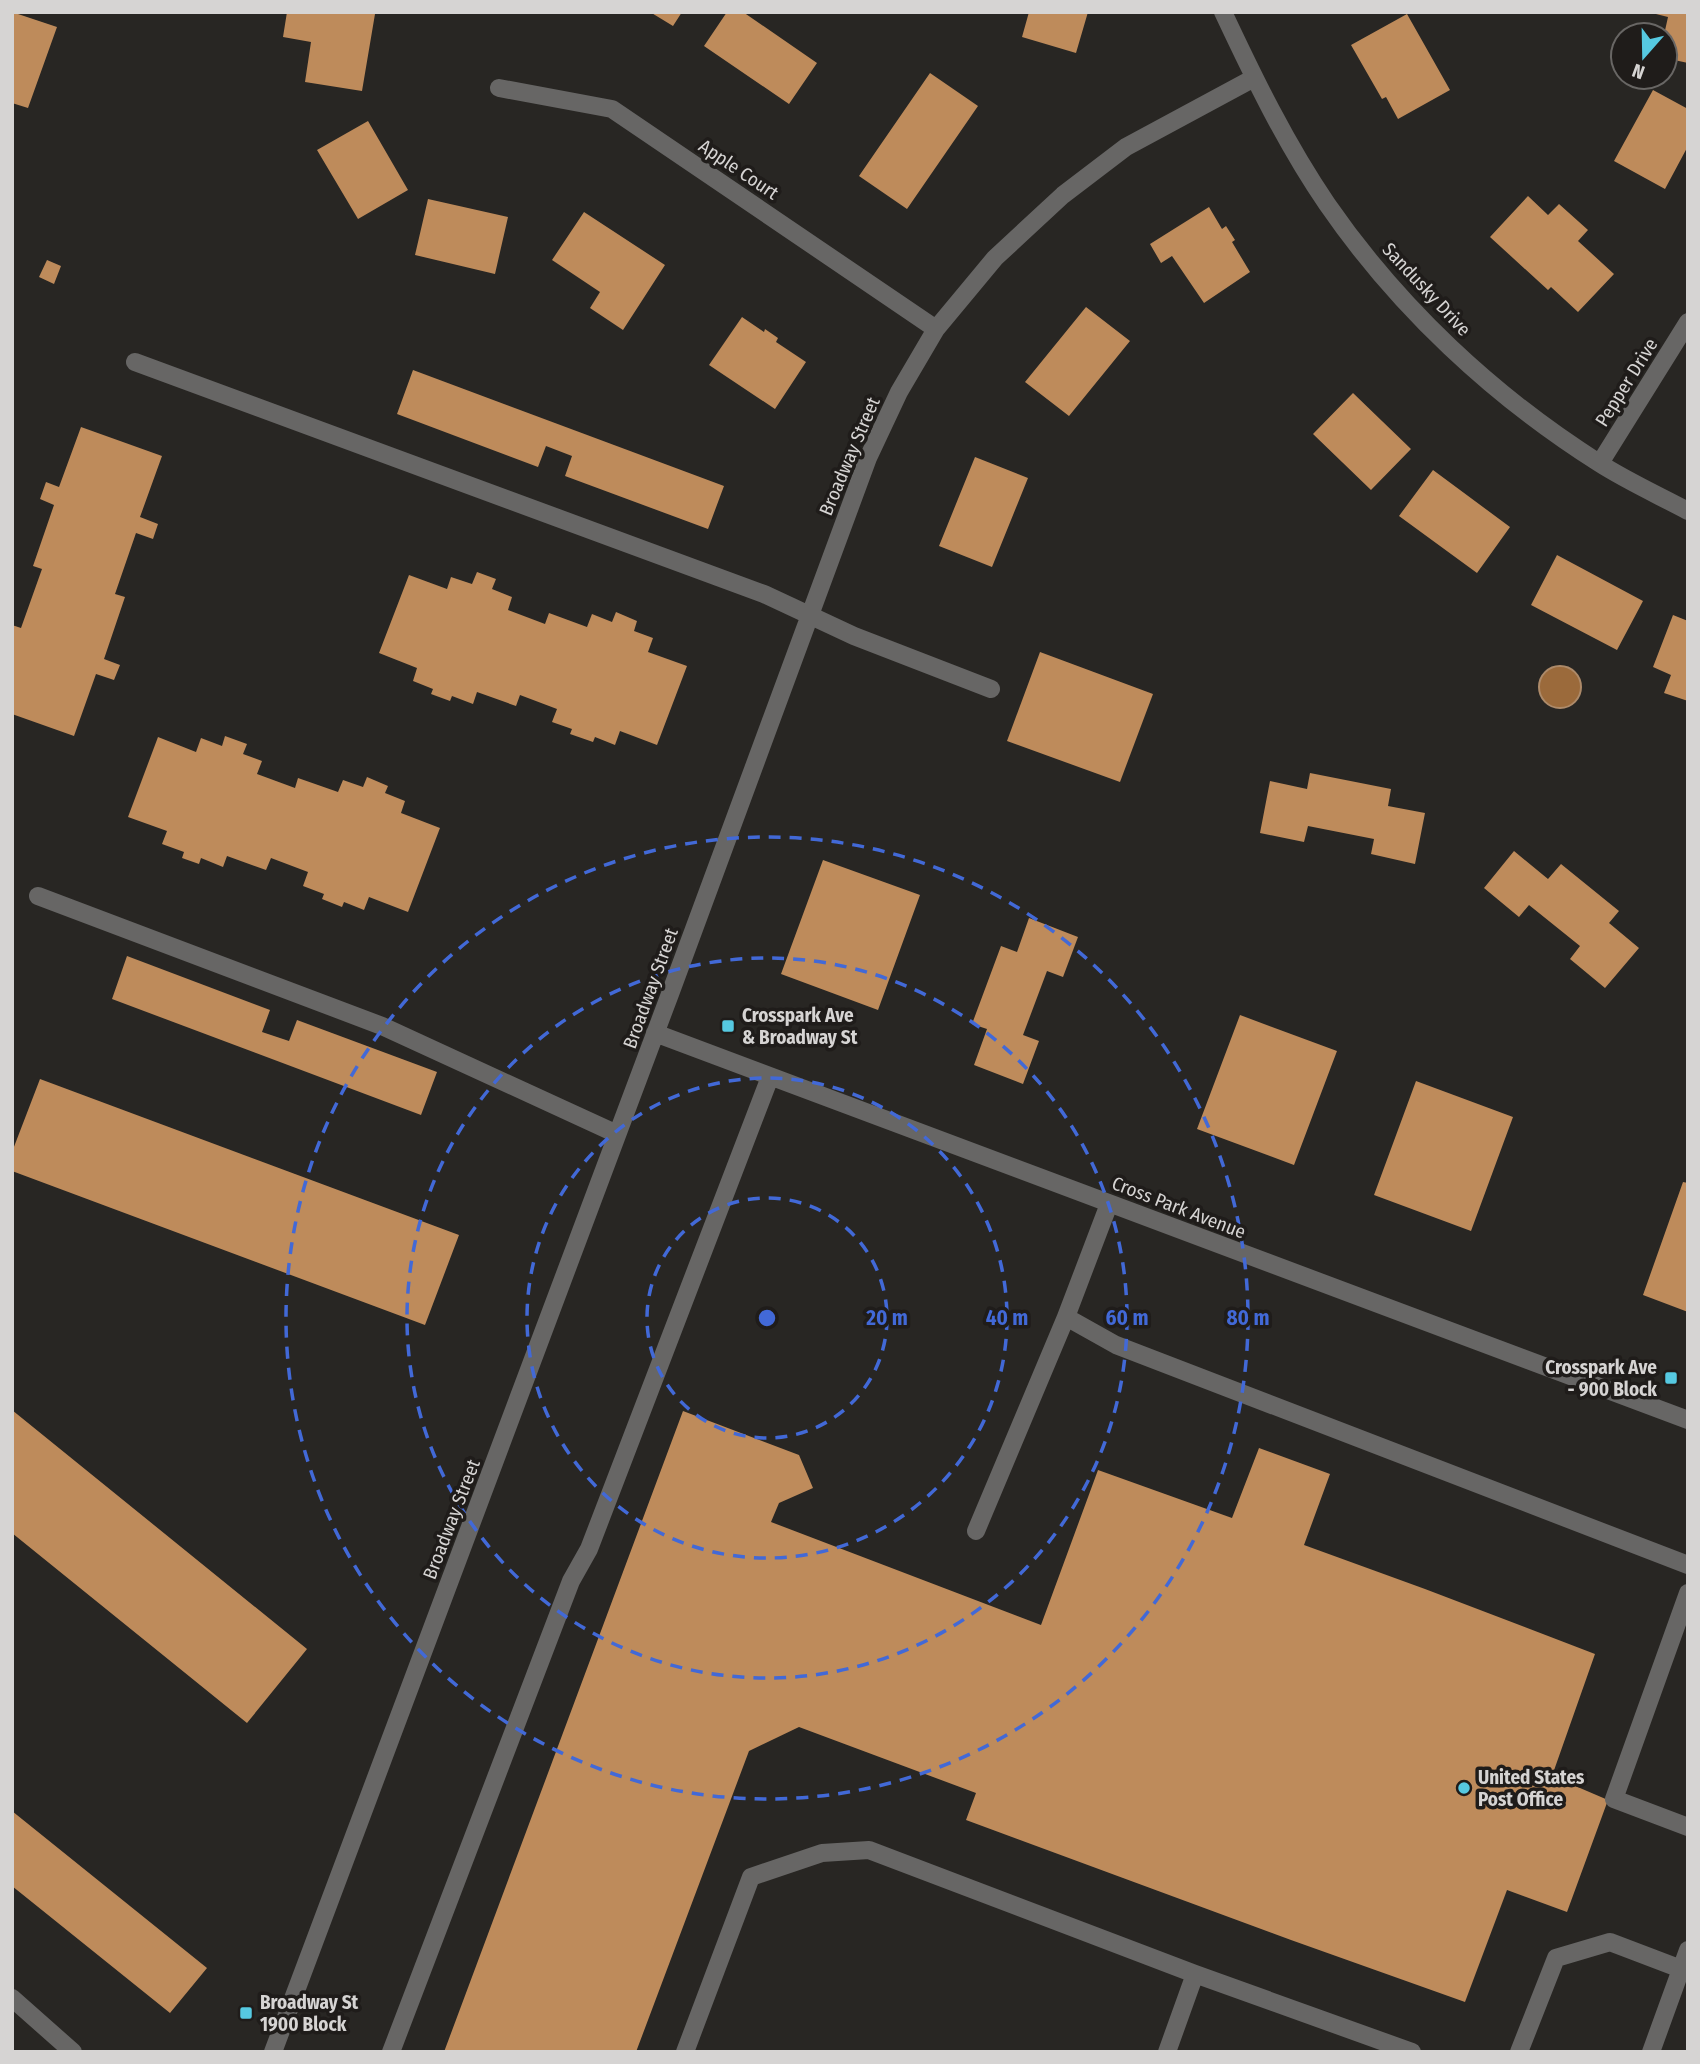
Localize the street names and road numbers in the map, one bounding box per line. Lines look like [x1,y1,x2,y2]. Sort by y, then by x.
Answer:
street label: Apple Court [695,134,784,205]
street label: Sandusky Drive [1378,238,1476,341]
street label: Pepper Drive [1590,334,1663,431]
street label: Broadway Street [814,393,885,519]
street label: Broadway Street [618,924,683,1052]
street label: Cross Park Avenue [1109,1171,1249,1244]
street label: Broadway Street [418,1455,485,1582]

